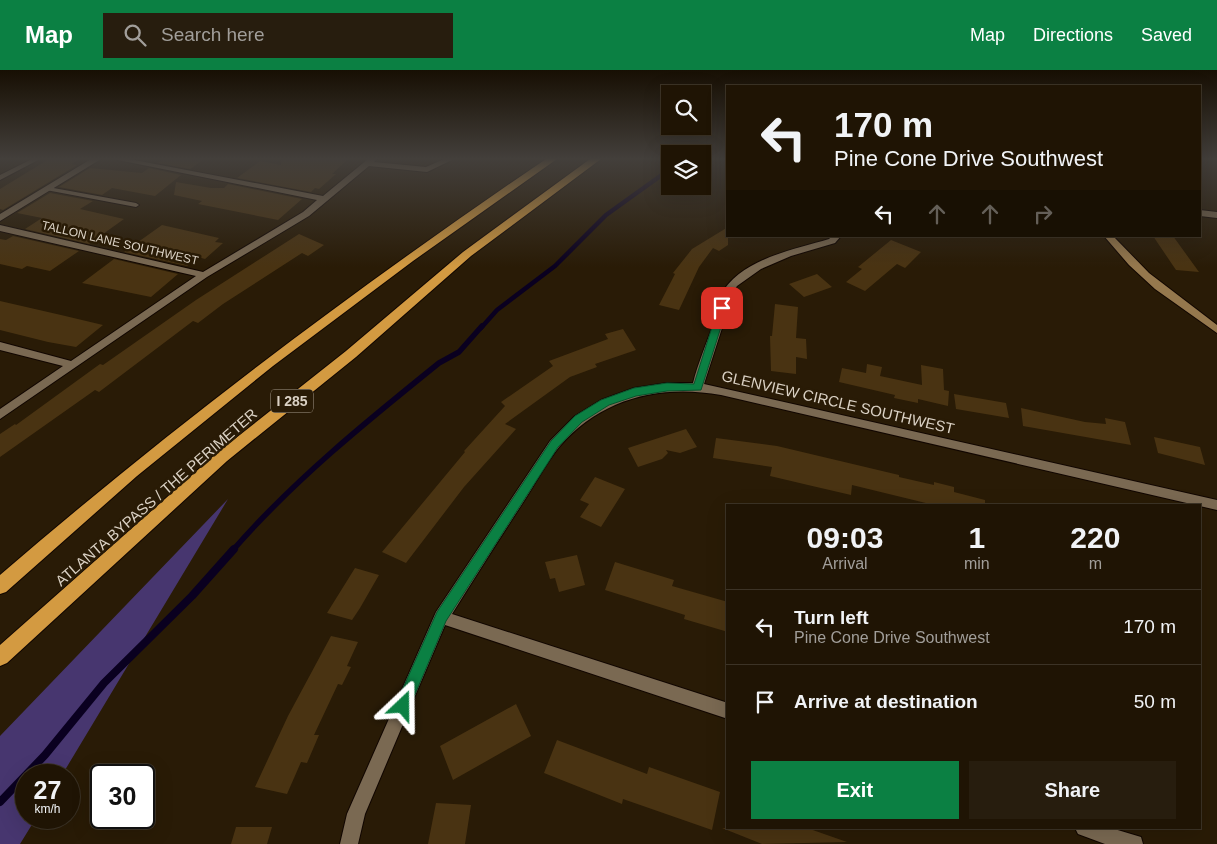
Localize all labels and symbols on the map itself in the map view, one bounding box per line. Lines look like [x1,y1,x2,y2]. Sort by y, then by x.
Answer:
street label: TALLON LANE SOUTHWEST [40,218,200,268]
pin [701,287,743,329]
street label: GLENVIEW CIRCLE SOUTHWEST [720,367,956,437]
road number: I 285 [271,390,313,412]
street label: ATLANTA BYPASS / THE PERIMETER [52,405,260,589]
position arrow [376,679,428,731]
speed limit sign: 30 [90,764,155,829]

